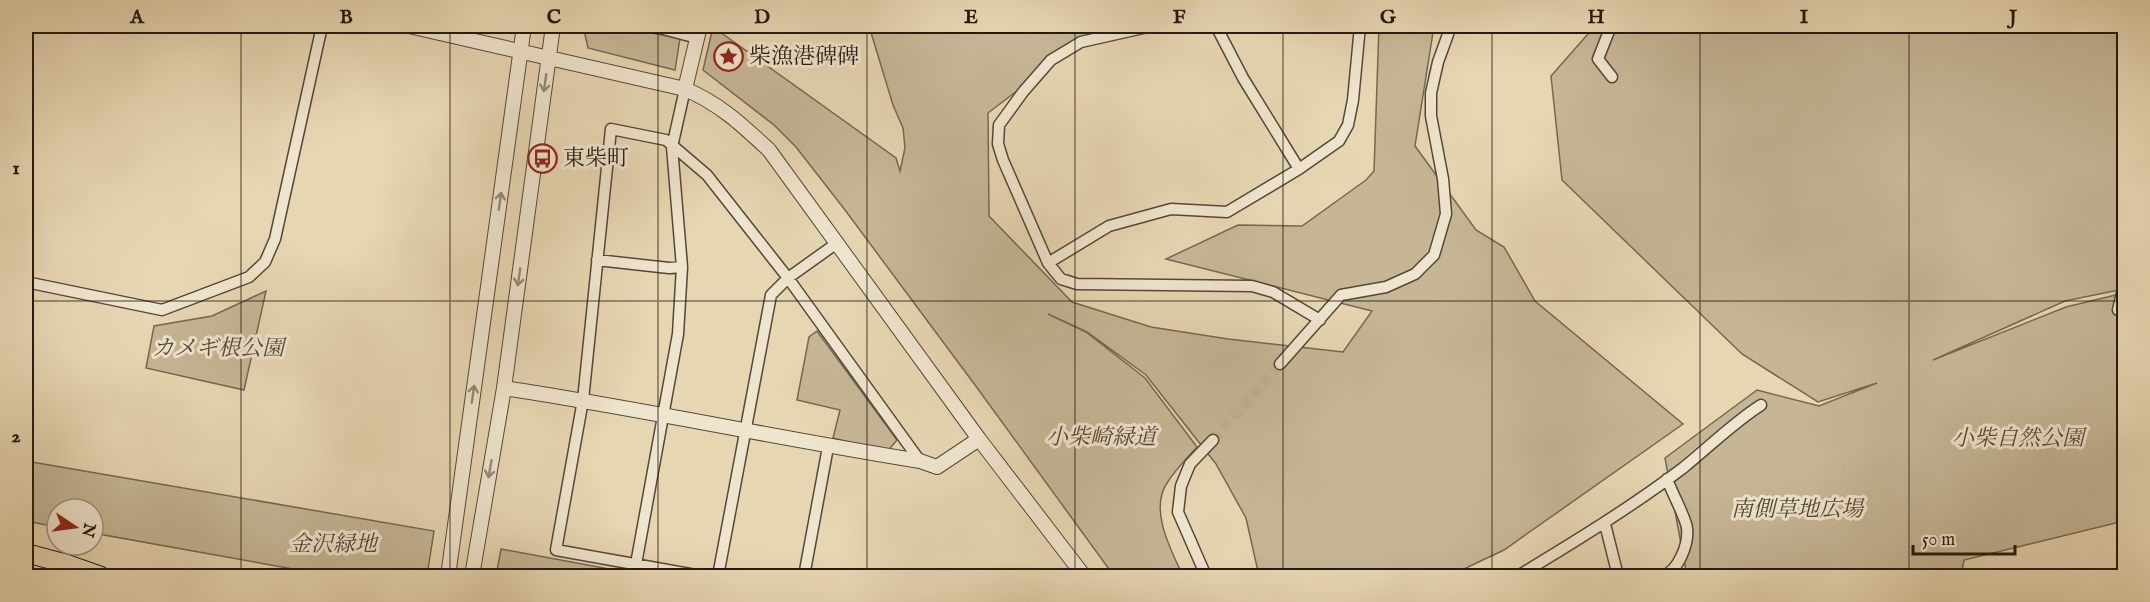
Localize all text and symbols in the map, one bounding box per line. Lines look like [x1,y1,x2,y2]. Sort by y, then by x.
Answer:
text: A [129,5,145,30]
text: B [339,5,353,30]
text: C [547,5,561,30]
text: D [754,5,770,30]
text: E [964,5,978,30]
text: F [1173,5,1186,30]
text: G [1380,5,1397,30]
text: H [1587,5,1605,30]
text: I [1800,5,1809,30]
text: J [2006,5,2018,30]
place icon: 柴漁港碑碑 [712,41,744,73]
place label: 柴漁港碑碑 [749,43,859,71]
one-way arrow [540,73,551,93]
bus stop icon: 東柴町 [526,143,558,175]
place label: 東柴町 [563,145,629,173]
text: 1 [12,156,20,181]
one-way arrow [494,191,505,211]
one-way arrow [514,266,525,286]
park label: カメギ根公園 [152,335,287,363]
one-way arrow [467,384,478,404]
text: 2 [11,424,21,449]
park label: 小柴崎緑道 [1046,424,1159,452]
park label: 小柴自然公園 [1952,425,2087,453]
one-way arrow [484,459,495,479]
park label: 南側草地広場 [1731,496,1865,524]
north arrow [45,497,105,557]
scale bar [1913,518,2015,556]
text: N [76,520,99,539]
text: 50 m [1922,529,1955,552]
park label: 金沢緑地 [289,531,379,559]

